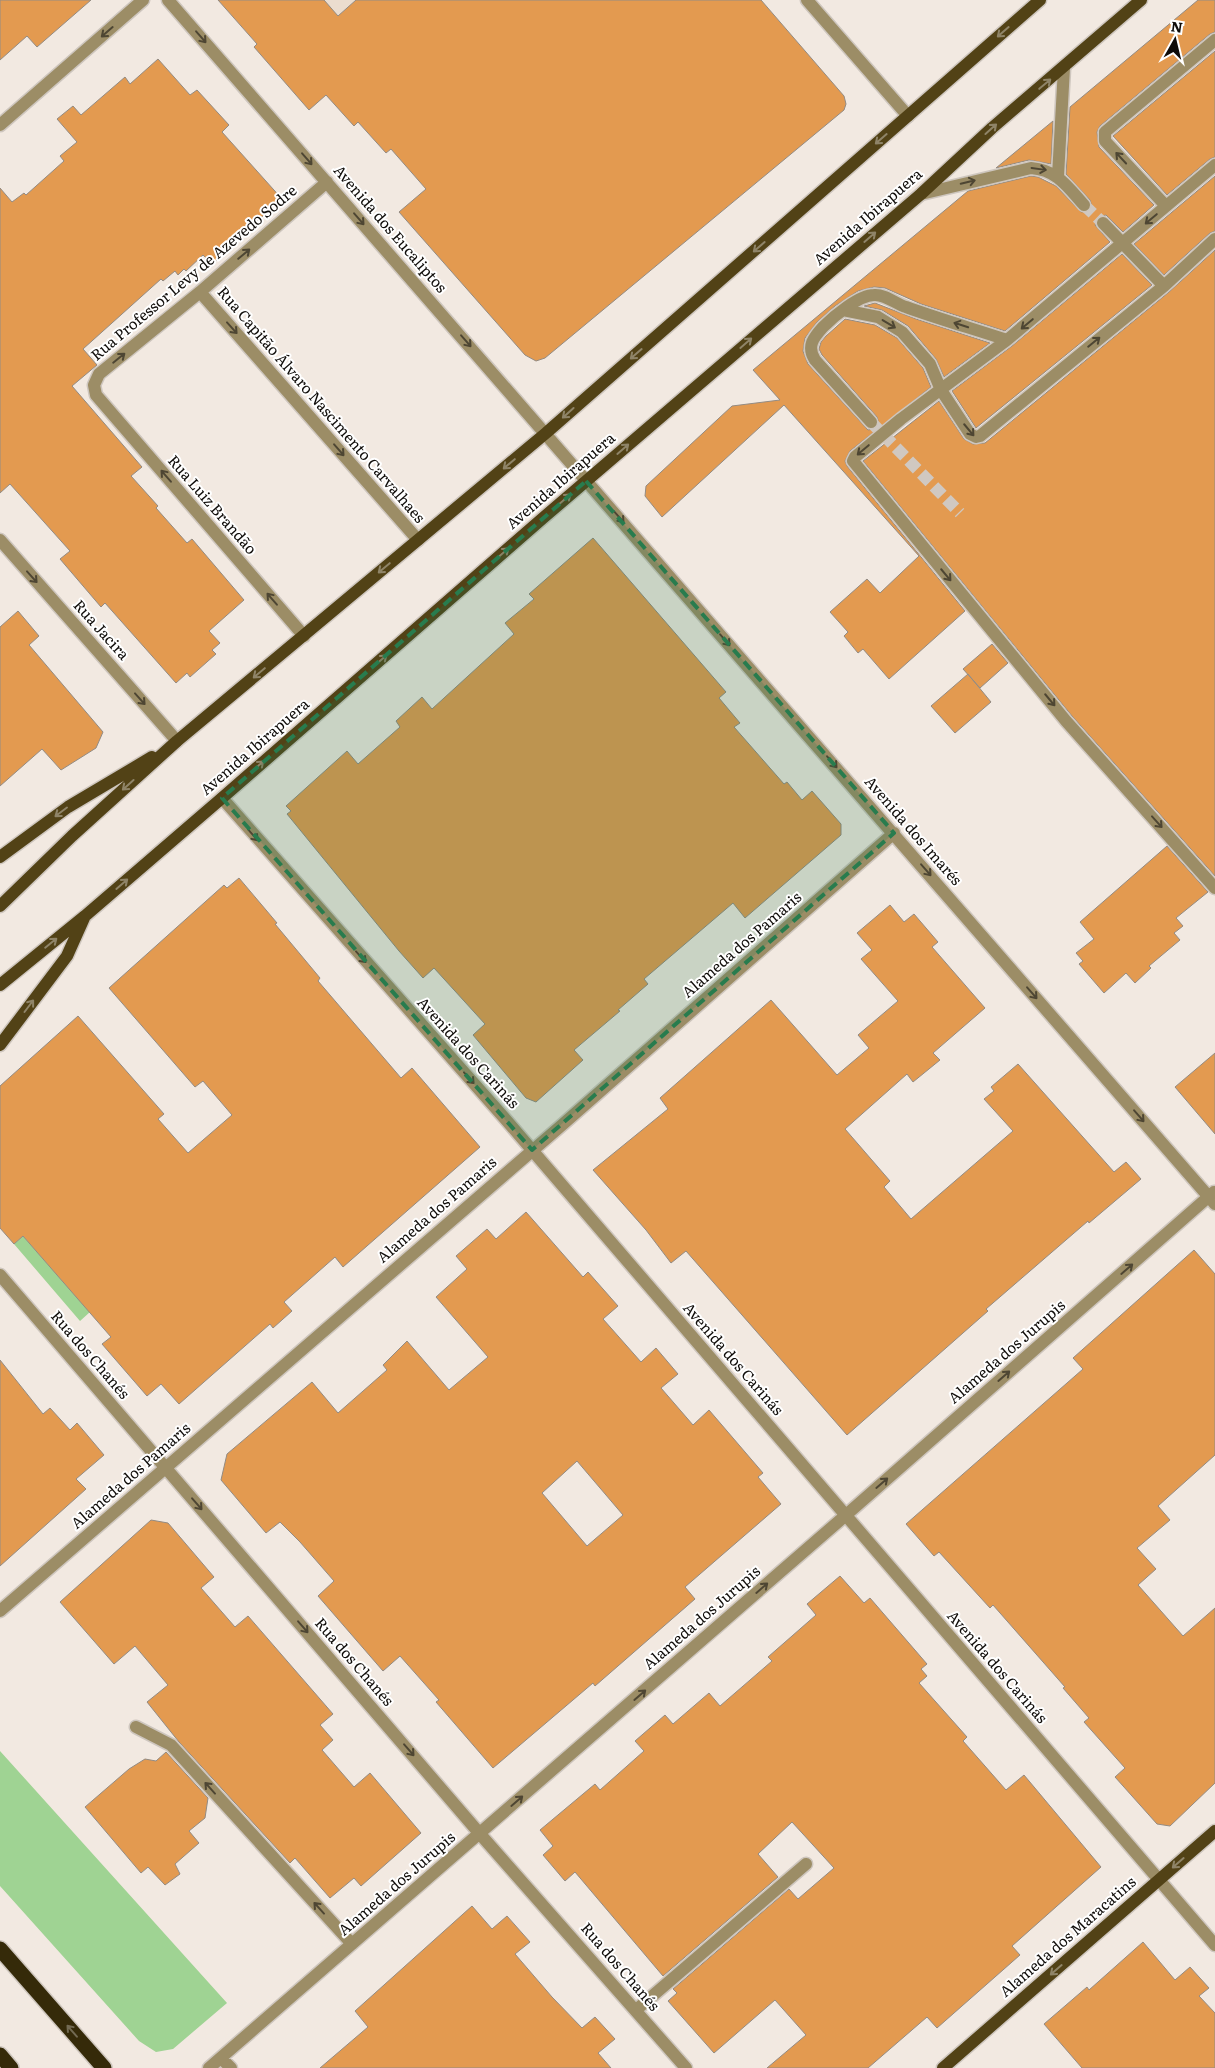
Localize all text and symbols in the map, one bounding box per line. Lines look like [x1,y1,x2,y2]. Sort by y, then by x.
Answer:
north arrow [1150,15,1200,65]
text: N [1170,15,1184,37]
one-way arrow [100,26,113,38]
one-way arrow [996,26,1009,38]
one-way arrow [195,30,206,43]
one-way arrow [1038,78,1051,89]
one-way arrow [985,123,998,135]
one-way arrow [874,134,887,145]
one-way arrow [1115,151,1127,164]
one-way arrow [301,153,313,166]
street label: Avenida dos Eucaliptos [329,159,454,297]
street label: Avenida Ibirapuera [807,161,927,270]
one-way arrow [1030,164,1046,174]
one-way arrow [960,177,976,186]
street label: Rua Professor Levy de Azevedo Sodre [85,178,301,365]
one-way arrow [353,212,365,225]
one-way arrow [1145,213,1158,224]
one-way arrow [863,232,876,243]
one-way arrow [752,241,765,252]
one-way arrow [237,248,250,259]
street label: Rua Capitão Álvaro Nascimento Carvalhaes [213,281,432,528]
one-way arrow [1021,318,1034,329]
one-way arrow [882,319,896,329]
one-way arrow [954,320,969,329]
one-way arrow [226,321,238,334]
one-way arrow [461,334,472,347]
one-way arrow [740,337,753,348]
one-way arrow [1088,337,1101,348]
one-way arrow [630,348,643,359]
one-way arrow [112,352,125,363]
one-way arrow [562,408,575,419]
one-way arrow [963,423,974,436]
street label: Avenida Ibirapuera [500,425,620,534]
one-way arrow [334,443,345,456]
one-way arrow [617,443,630,454]
one-way arrow [857,444,870,456]
street label: Rua Luiz Brandão [163,449,263,559]
one-way arrow [503,459,516,470]
one-way arrow [160,469,171,482]
one-way arrow [558,493,571,505]
one-way arrow [613,511,624,524]
one-way arrow [497,547,510,558]
one-way arrow [378,563,391,574]
one-way arrow [940,568,951,581]
one-way arrow [27,570,38,583]
one-way arrow [266,592,277,605]
street label: Rua Jacira [69,594,136,665]
one-way arrow [720,633,731,646]
one-way arrow [374,654,387,665]
one-way arrow [253,667,266,678]
street label: Avenida Ibirapuera [194,691,314,800]
one-way arrow [134,692,146,705]
one-way arrow [1044,694,1055,707]
one-way arrow [826,756,838,769]
one-way arrow [252,761,265,772]
street label: Avenida dos Imarés [860,770,968,890]
one-way arrow [122,780,135,791]
one-way arrow [54,807,68,817]
one-way arrow [1151,816,1162,829]
one-way arrow [248,829,259,842]
one-way arrow [920,864,932,877]
one-way arrow [115,879,128,890]
street label: Alameda dos Pamaris [676,885,806,1002]
one-way arrow [45,938,58,949]
one-way arrow [356,950,367,963]
one-way arrow [1027,987,1038,1000]
street label: Avenida dos Carinás [413,991,526,1113]
one-way arrow [24,1000,35,1013]
one-way arrow [463,1072,475,1085]
one-way arrow [1133,1109,1144,1122]
street label: Alameda dos Pamaris [371,1150,501,1267]
one-way arrow [1120,1263,1133,1275]
street label: Alameda dos Jurupis [942,1293,1070,1408]
street label: Avenida dos Carinás [678,1296,790,1420]
street label: Rua dos Chanés [46,1305,136,1403]
one-way arrow [998,1370,1011,1382]
street label: Alameda dos Pamaris [65,1416,195,1533]
one-way arrow [876,1477,889,1489]
one-way arrow [191,1497,202,1510]
street label: Alameda dos Jurupis [637,1559,765,1674]
one-way arrow [755,1583,768,1594]
street label: Avenida dos Carinás [942,1604,1054,1728]
street label: Rua dos Chanés [310,1612,400,1710]
one-way arrow [297,1620,308,1633]
one-way arrow [633,1689,646,1700]
one-way arrow [403,1744,415,1757]
one-way arrow [204,1781,216,1794]
one-way arrow [511,1796,524,1807]
street label: Alameda dos Jurupis [332,1825,460,1940]
one-way arrow [1172,1857,1185,1869]
street label: Alameda dos Maracatins [994,1870,1141,2002]
one-way arrow [313,1901,325,1914]
street label: Rua dos Chanés [576,1917,666,2015]
one-way arrow [1049,1964,1062,1976]
one-way arrow [66,2025,78,2038]

